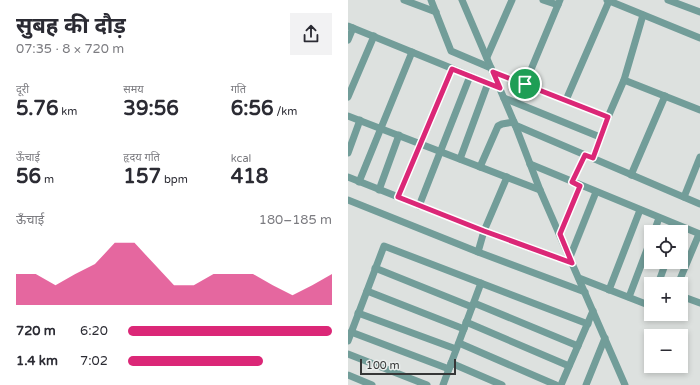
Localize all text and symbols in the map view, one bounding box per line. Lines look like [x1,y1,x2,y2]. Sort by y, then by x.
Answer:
text: सुबह की दौड़ [16,13,126,39]
button: share [290,13,332,55]
text: 07:35 · 8 × 720 m [16,41,124,57]
pin [508,67,542,101]
icon: arrive [514,73,536,95]
text: दूरी [16,83,29,96]
text: समय [123,83,144,96]
text: गति [231,83,246,96]
text: 5.76 [16,97,58,121]
text: 39:56 [123,97,179,121]
text: 6:56 [231,97,274,121]
text: km [58,105,77,118]
text: /km [274,105,297,118]
text: ऊँचाई [16,151,40,164]
text: हृदय गति [123,151,160,164]
text: kcal [231,152,251,165]
text: 56 [16,165,41,189]
text: 157 [123,165,161,189]
text: 418 [231,165,268,189]
text: m [41,173,54,186]
text: bpm [161,173,188,186]
text: ऊँचाई [16,212,44,228]
text: 180–185 m [259,212,332,228]
map controls [644,225,688,373]
button: locate [644,225,688,269]
button: + [644,277,688,321]
text: 720 m [16,323,56,339]
text: 6:20 [80,323,108,339]
button: − [644,329,688,373]
text: 1.4 km [16,353,58,369]
text: 7:02 [80,353,108,369]
scale bar [360,357,456,376]
text: 100 m [366,359,400,372]

